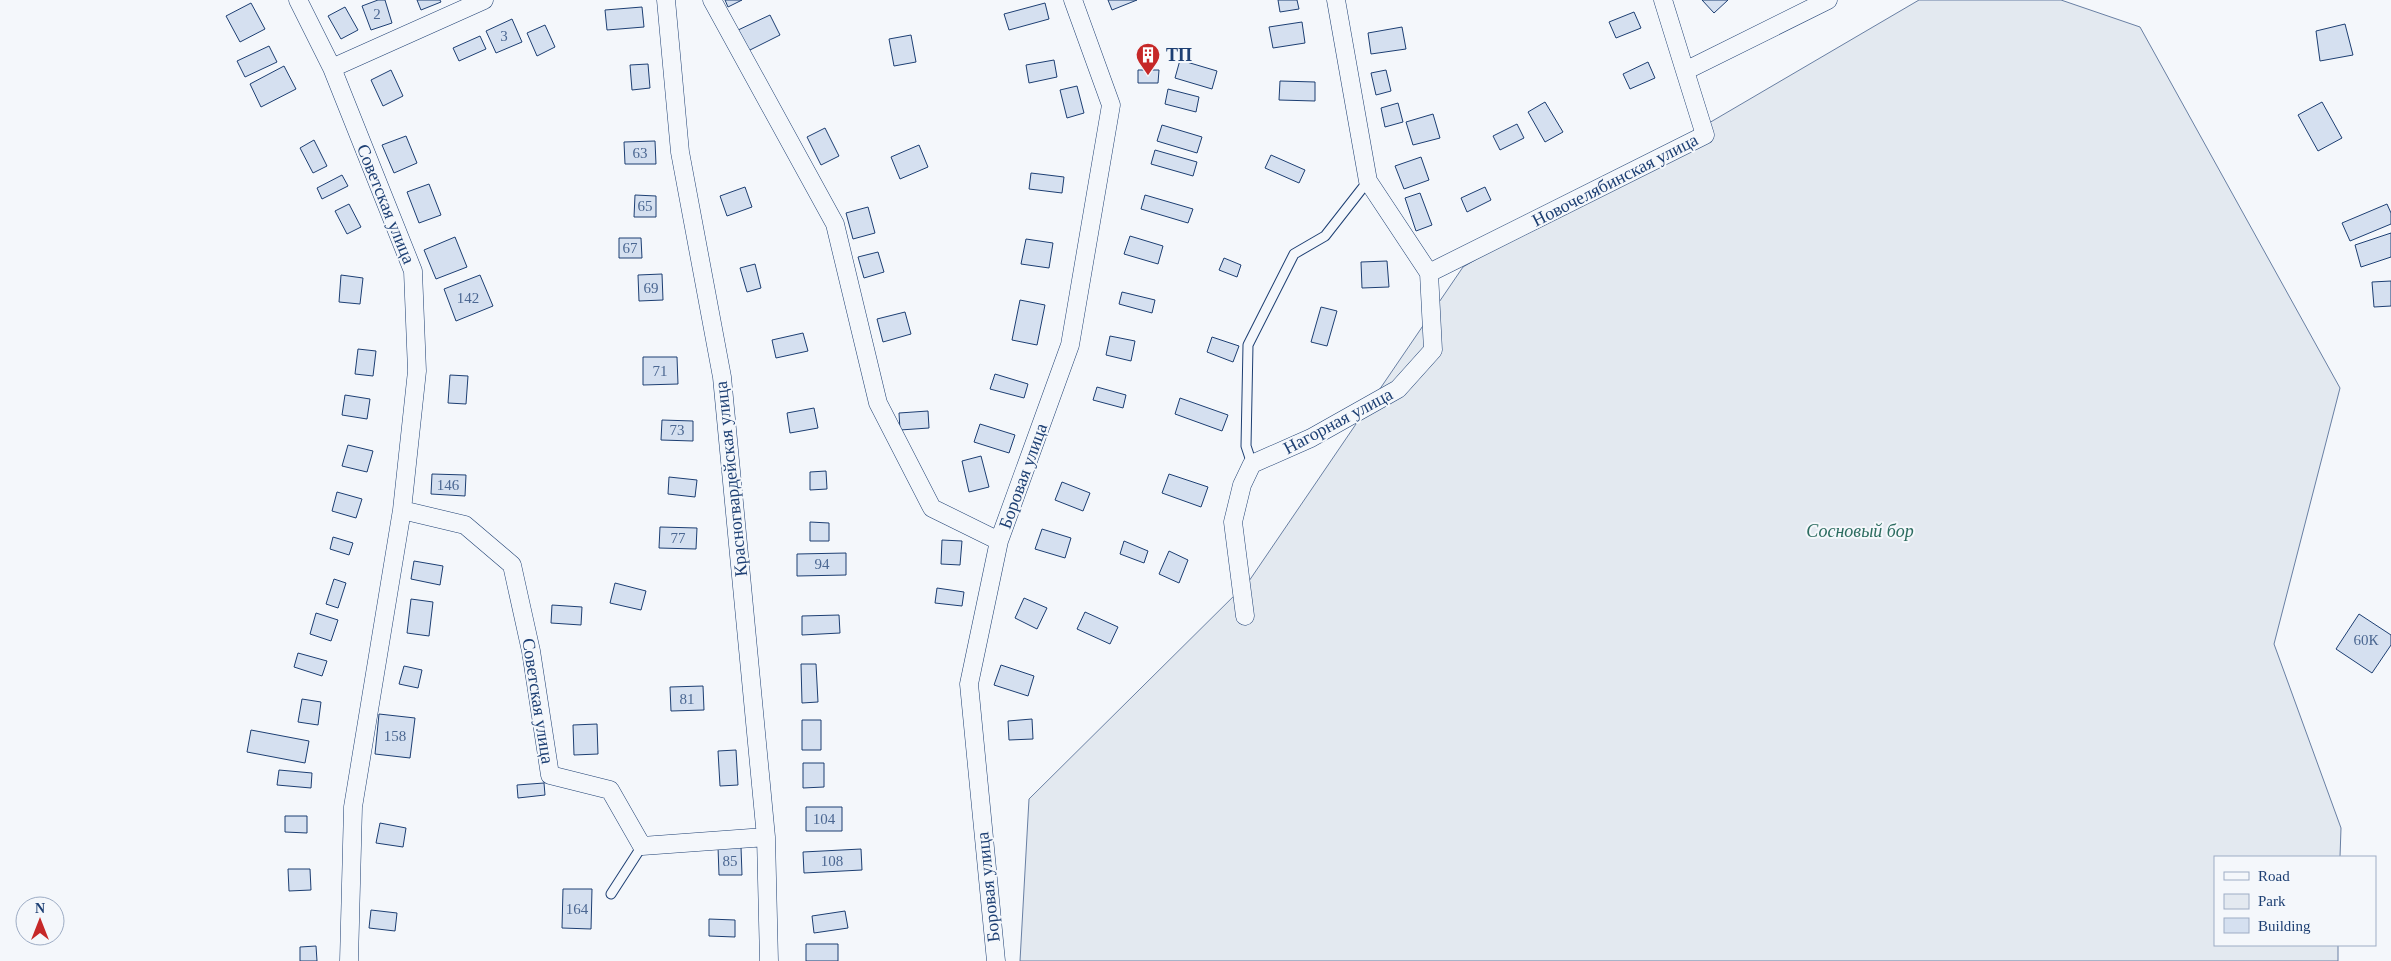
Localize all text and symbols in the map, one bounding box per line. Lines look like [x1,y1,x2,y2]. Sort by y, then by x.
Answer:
house number: 2 [373,6,381,22]
house number: 3 [500,28,508,44]
building icon: ТП [1135,42,1161,76]
place label: ТП [1166,45,1192,65]
street label: Новочелябинская улица [1529,129,1701,231]
street label: Советская улица [353,141,419,267]
house number: 63 [633,145,648,161]
house number: 65 [638,198,653,214]
house number: 67 [623,240,638,256]
house number: 69 [644,280,659,296]
house number: 142 [457,290,479,306]
house number: 71 [653,363,668,379]
street label: Красногвардейская улица [711,380,751,578]
street label: Нагорная улица [1280,384,1396,458]
street label: Боровая улица [995,421,1051,531]
house number: 73 [670,422,685,438]
house number: 146 [437,477,460,493]
park label: Сосновый бор [1806,521,1914,541]
house number: 77 [671,530,686,546]
house number: 94 [815,556,830,572]
house number: 60К [2353,632,2379,648]
street label: Советская улица [518,637,558,765]
house number: 81 [680,691,695,707]
house number: 158 [384,728,406,744]
house number: 104 [813,811,836,827]
street label: Боровая улица [972,831,1004,943]
house number: 85 [723,853,738,869]
house number: 108 [821,853,843,869]
legend [2214,856,2376,946]
text: Road [2258,868,2290,884]
text: Park [2258,893,2286,909]
north arrow [15,896,65,946]
text: N [35,901,45,916]
house number: 164 [566,901,589,917]
text: Building [2258,918,2311,934]

